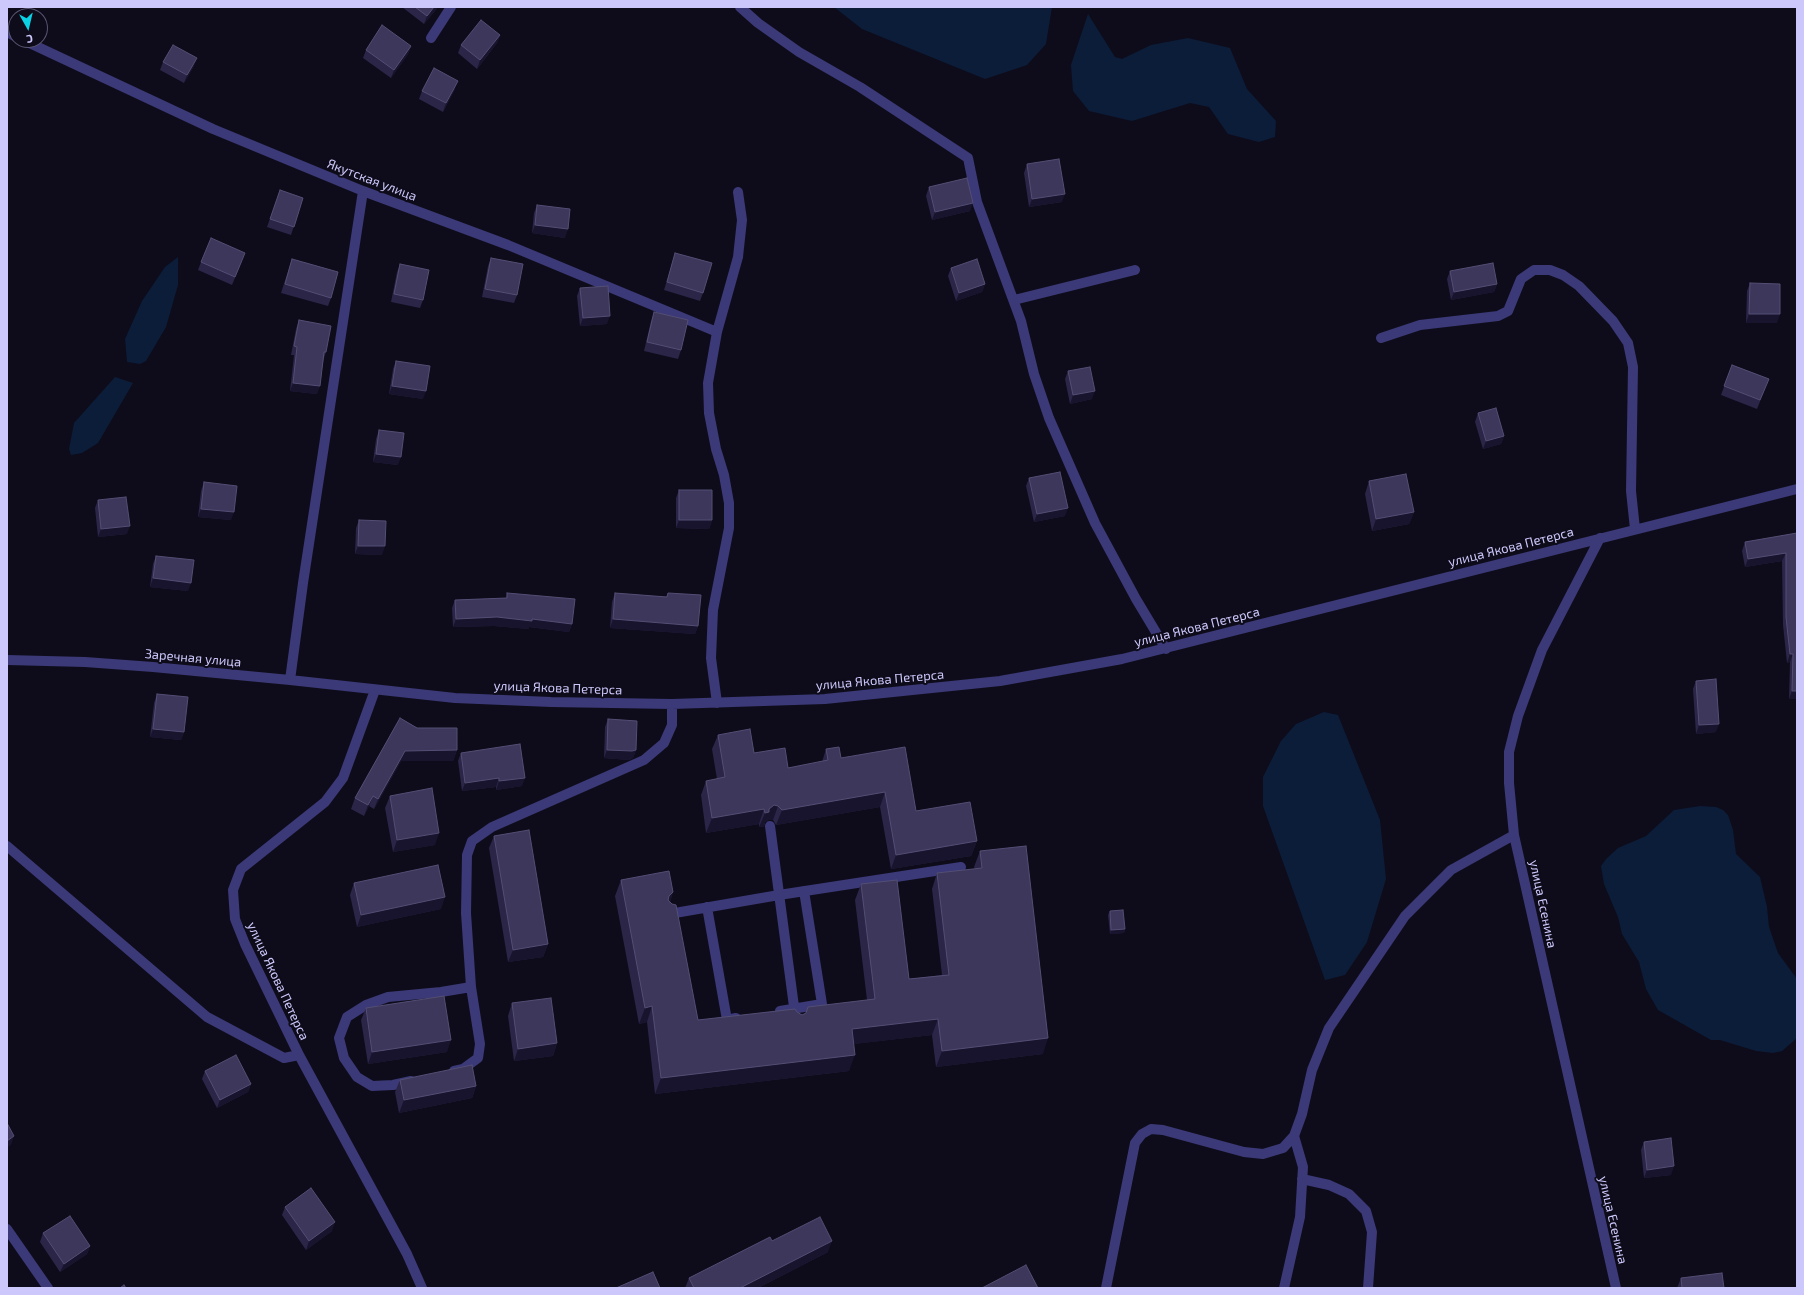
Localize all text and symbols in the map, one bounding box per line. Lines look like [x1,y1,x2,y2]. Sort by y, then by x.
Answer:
north arrow [8,8,48,48]
text: С [25,33,34,46]
street label: Якутская улица [325,156,419,204]
street label: улица Якова Петерса [1447,524,1575,570]
street label: улица Якова Петерса [1133,604,1261,650]
street label: Заречная улица [144,646,242,670]
street label: улица Якова Петерса [815,667,945,693]
street label: улица Якова Петерса [493,678,623,698]
street label: улица Есенина [1526,859,1560,949]
street label: улица Якова Петерса [244,919,312,1043]
street label: улица Есенина [1595,1175,1631,1265]

